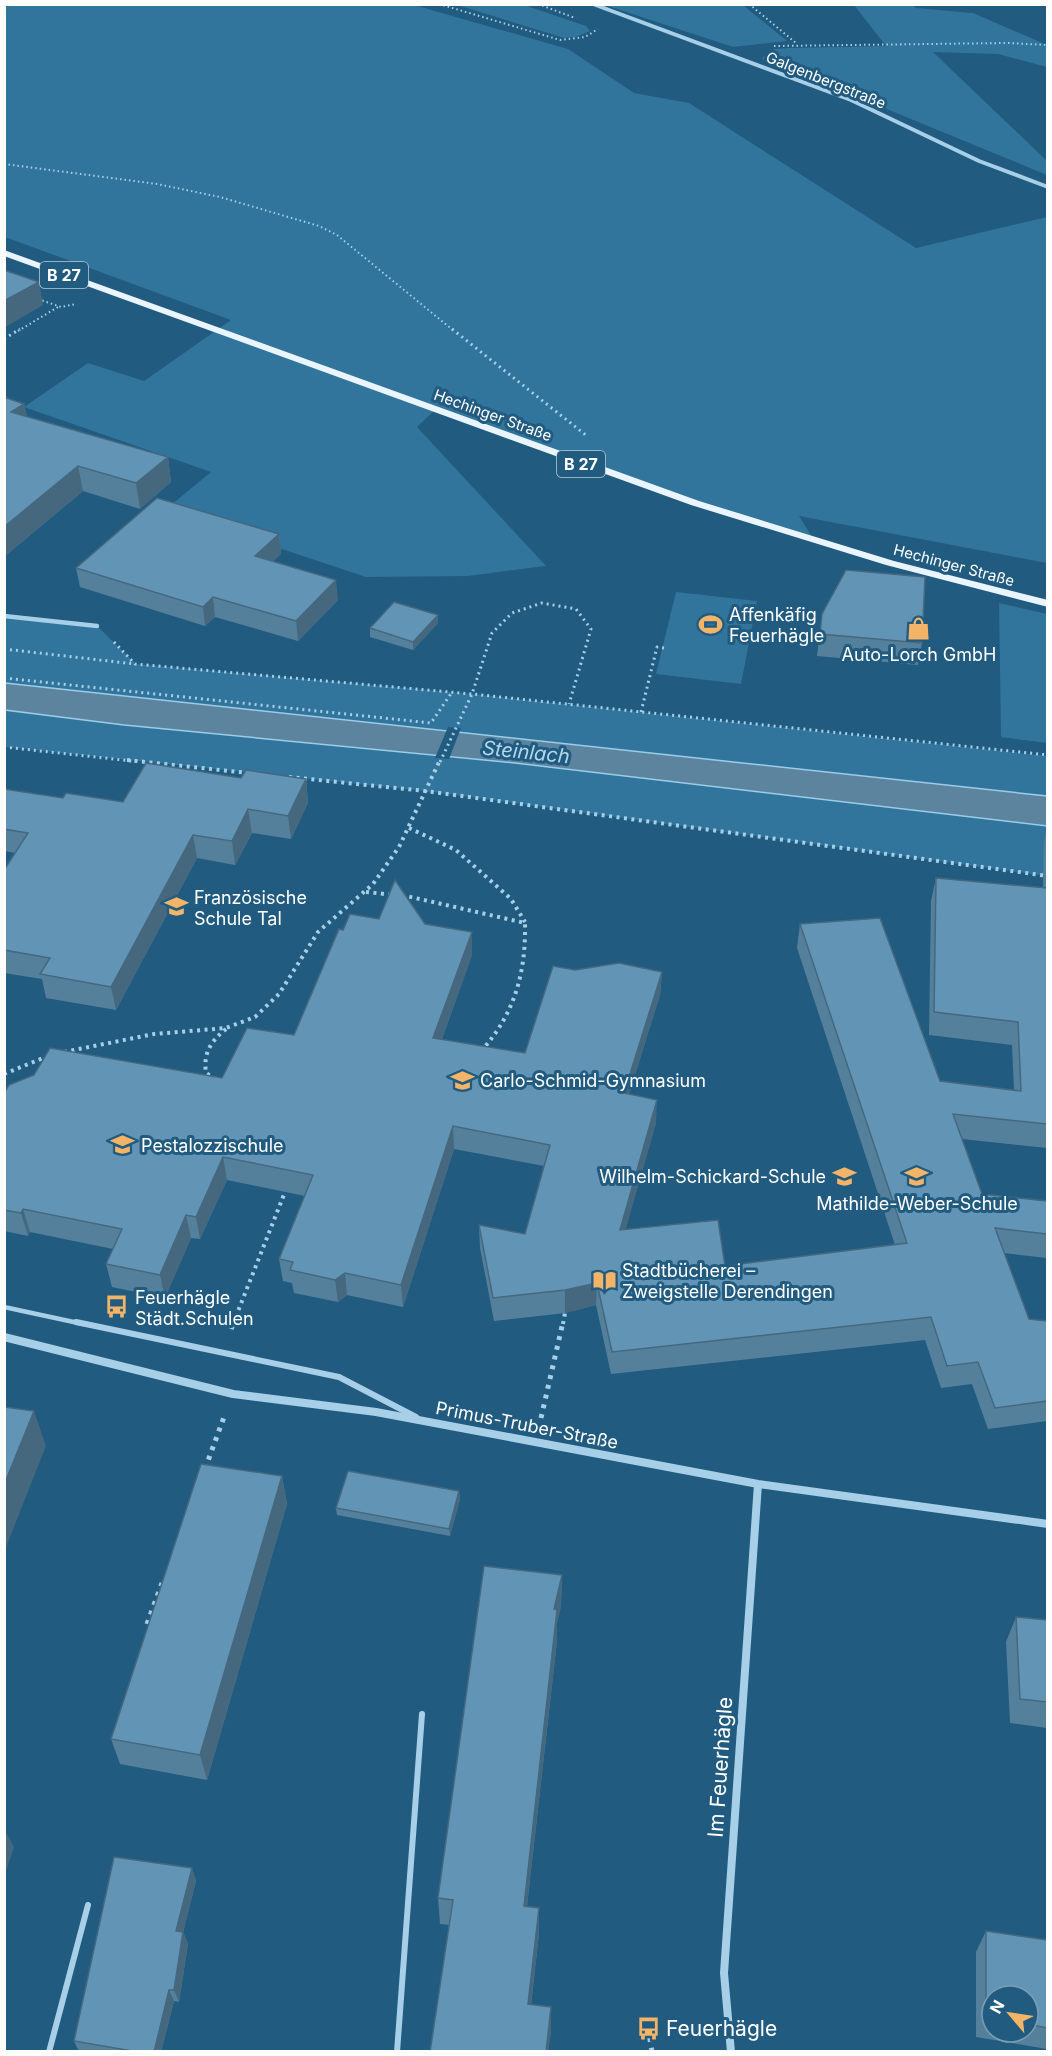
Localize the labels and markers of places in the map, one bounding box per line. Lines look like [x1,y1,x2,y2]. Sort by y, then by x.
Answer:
place label: Affenkäfig Feuerhägle [729,604,824,646]
sports icon: Affenkäfig Feuerhägle [698,611,724,637]
shop icon: Auto-Lorch GmbH [906,615,932,641]
place label: Auto-Lorch GmbH [842,644,996,665]
place label: Französische Schule Tal [194,887,307,929]
school or university icon: Französische Schule Tal [163,894,189,920]
school or university icon: Carlo-Schmid-Gymnasium [449,1067,475,1093]
place label: Carlo-Schmid-Gymnasium [480,1070,706,1091]
school or university icon: Pestalozzischule [110,1132,136,1158]
place label: Pestalozzischule [141,1135,284,1156]
school or university icon: Wilhelm-Schickard-Schule [831,1163,857,1189]
school or university icon: Mathilde-Weber-Schule [904,1164,930,1190]
place label: Wilhelm-Schickard-Schule [599,1166,826,1187]
place label: Mathilde-Weber-Schule [816,1193,1018,1214]
place label: Stadtbücherei – Zweigstelle Derendingen [622,1260,833,1302]
library icon: Stadtbücherei – Zweigstelle Derendingen [591,1267,617,1293]
place label: Feuerhägle Städt.Schulen [135,1287,254,1329]
bus stop icon: Feuerhägle Städt.Schulen [104,1294,130,1320]
bus stop icon: Feuerhägle [635,2015,661,2041]
place label: Feuerhägle [666,2016,777,2041]

